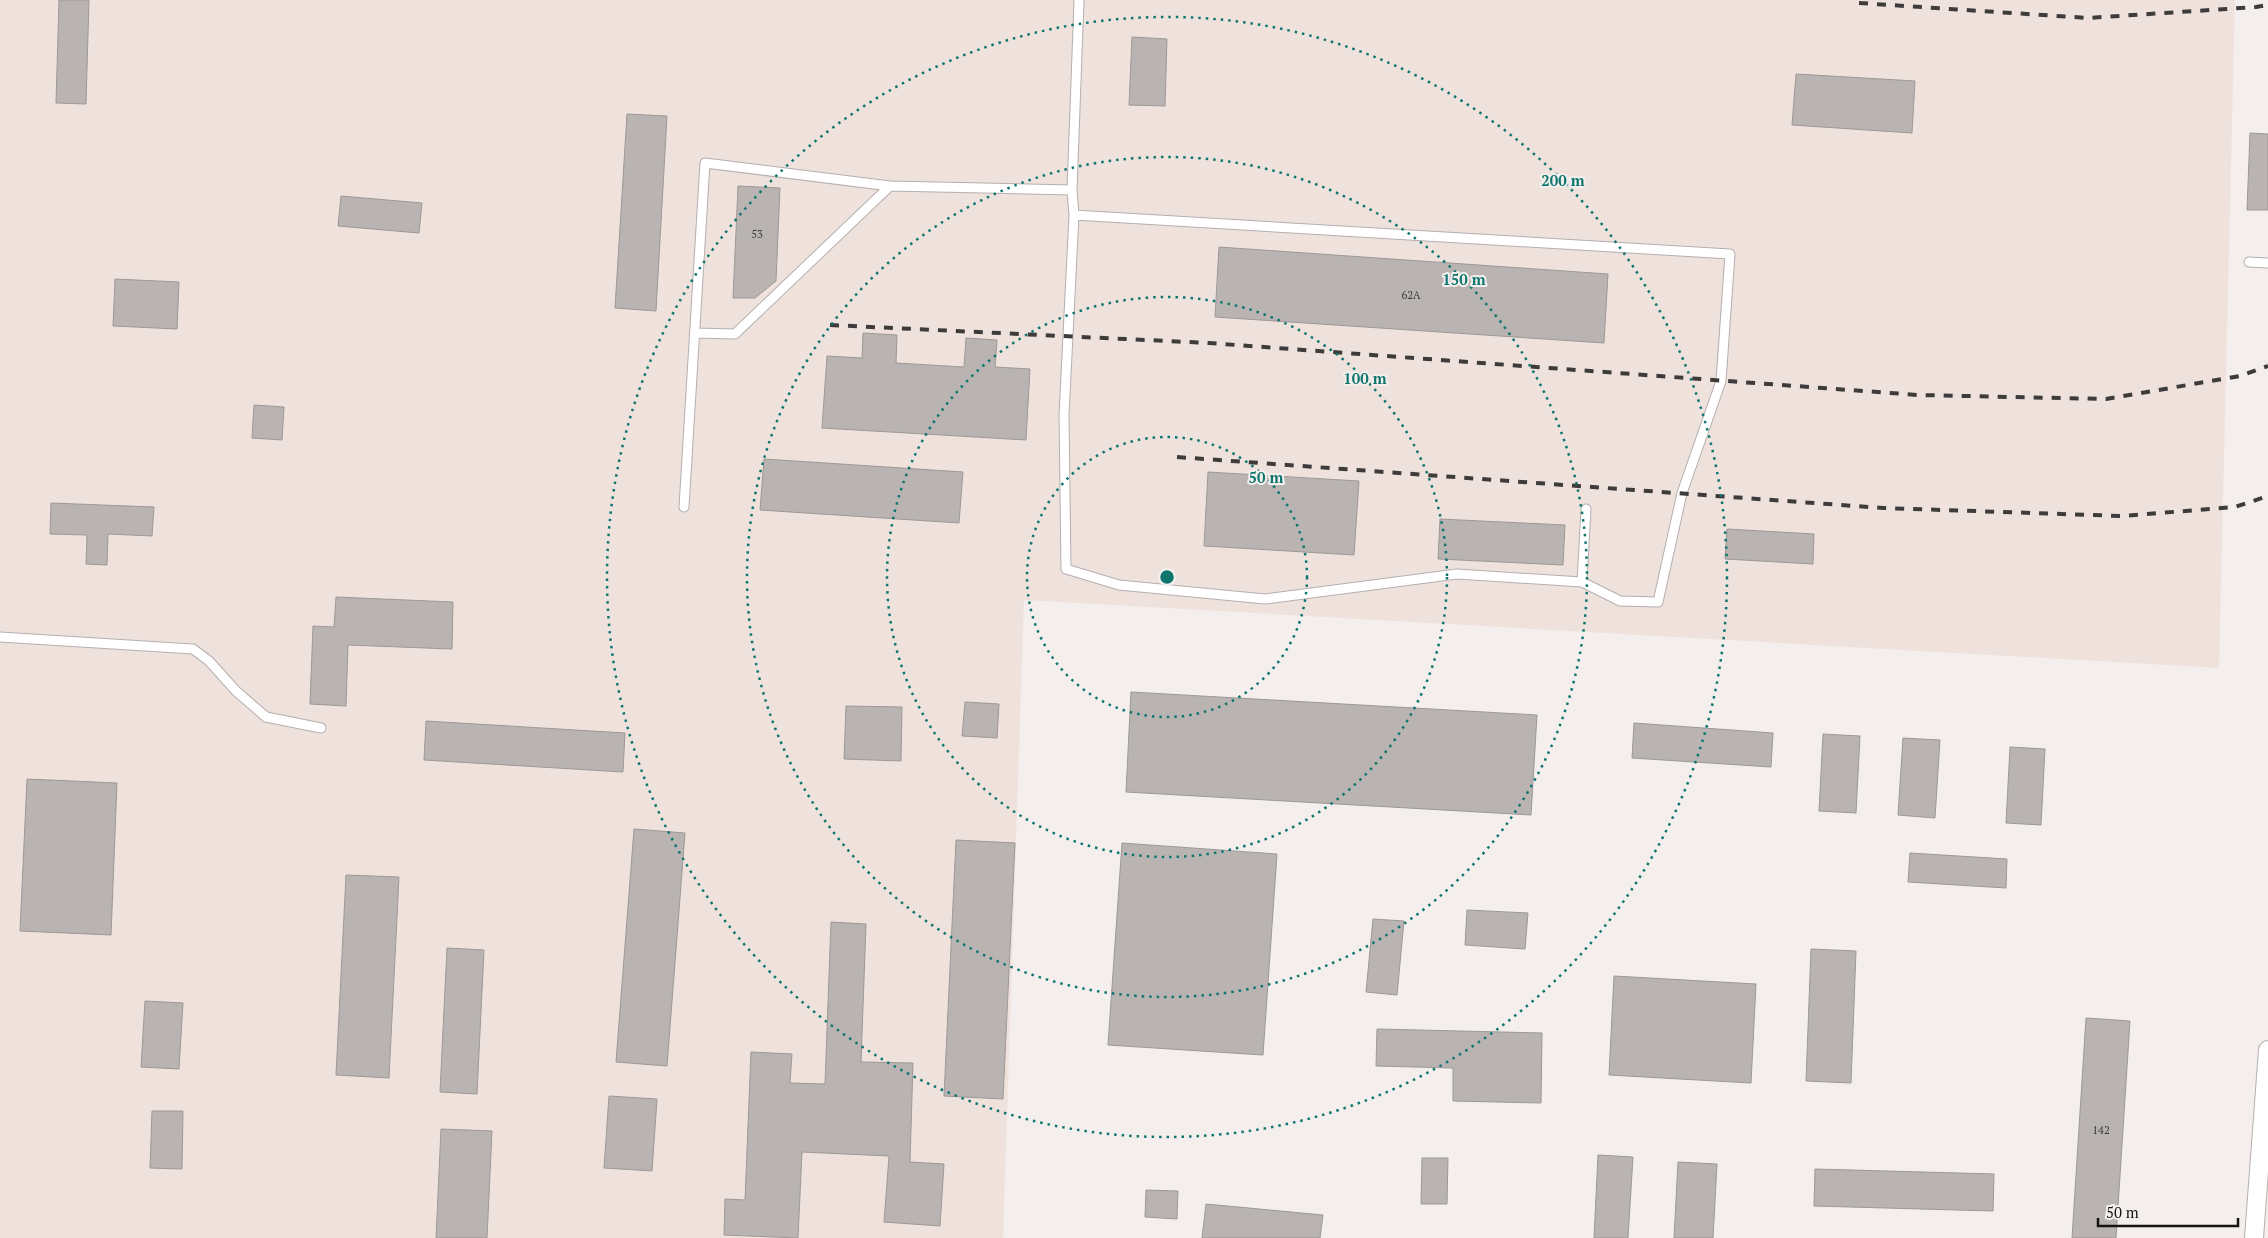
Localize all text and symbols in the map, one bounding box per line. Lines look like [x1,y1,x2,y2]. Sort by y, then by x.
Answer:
text: 200 m [1541,170,1585,190]
house number: 53 [751,227,763,241]
text: 150 m [1442,269,1486,289]
house number: 62А [1401,288,1421,302]
text: 100 m [1343,368,1387,388]
text: 50 m [1249,467,1284,487]
centre of rings [1158,568,1176,586]
house number: 142 [2092,1123,2110,1137]
scale bar [2098,1196,2238,1228]
text: 50 m [2106,1202,2139,1222]

